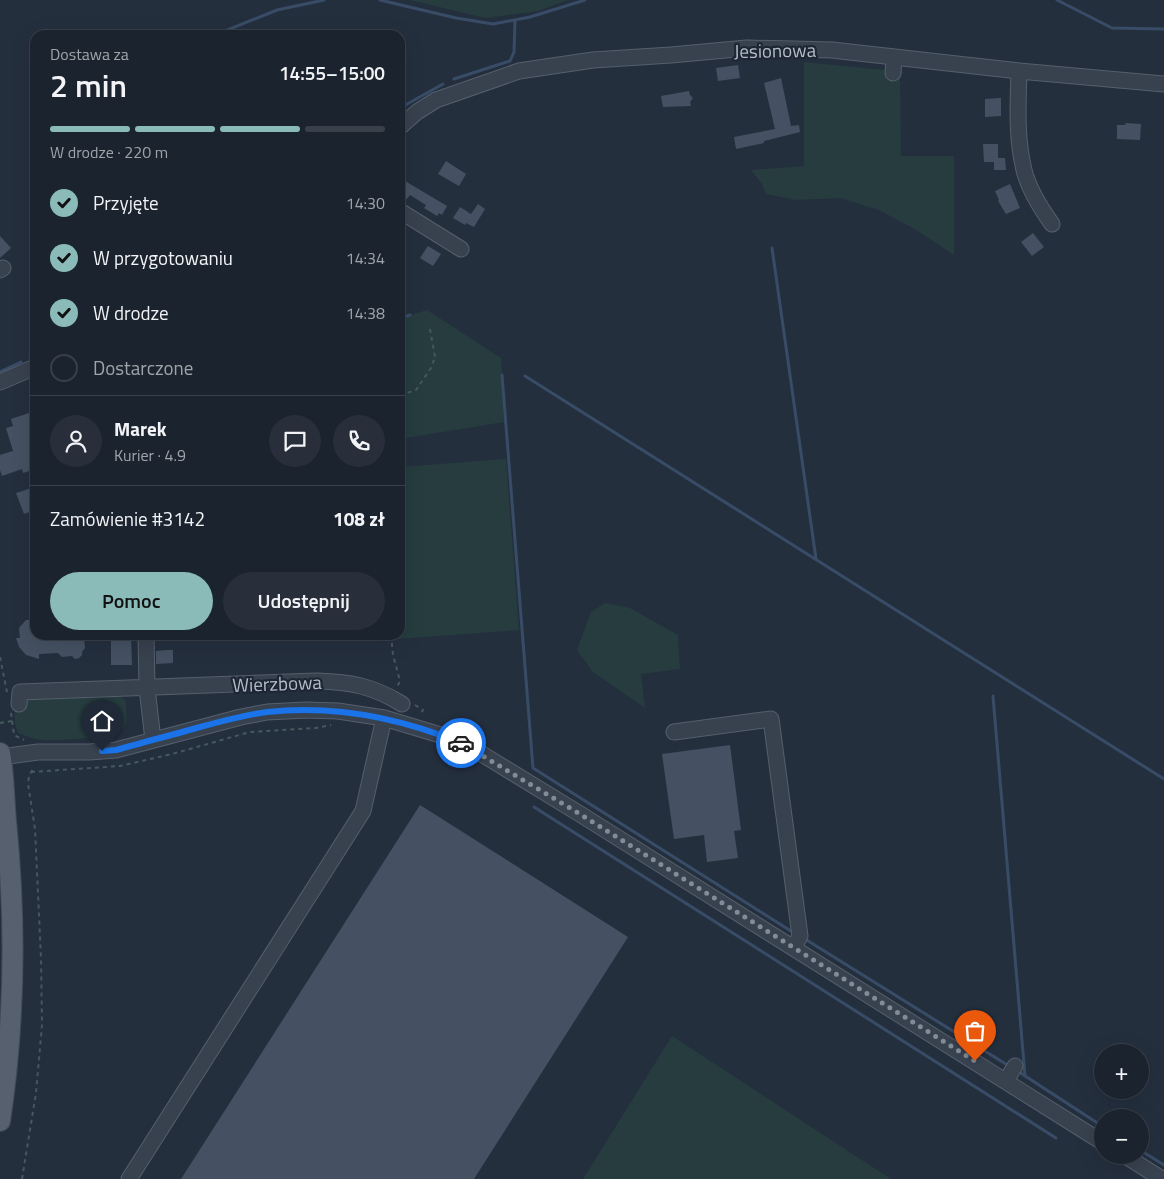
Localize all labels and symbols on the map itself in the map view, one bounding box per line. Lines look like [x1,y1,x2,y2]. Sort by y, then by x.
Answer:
street label: Jesionowa [734,35,817,65]
street label: Wierzbowa [232,667,323,699]
pin [81,700,123,751]
courier [436,718,486,768]
pin [954,1010,996,1061]

